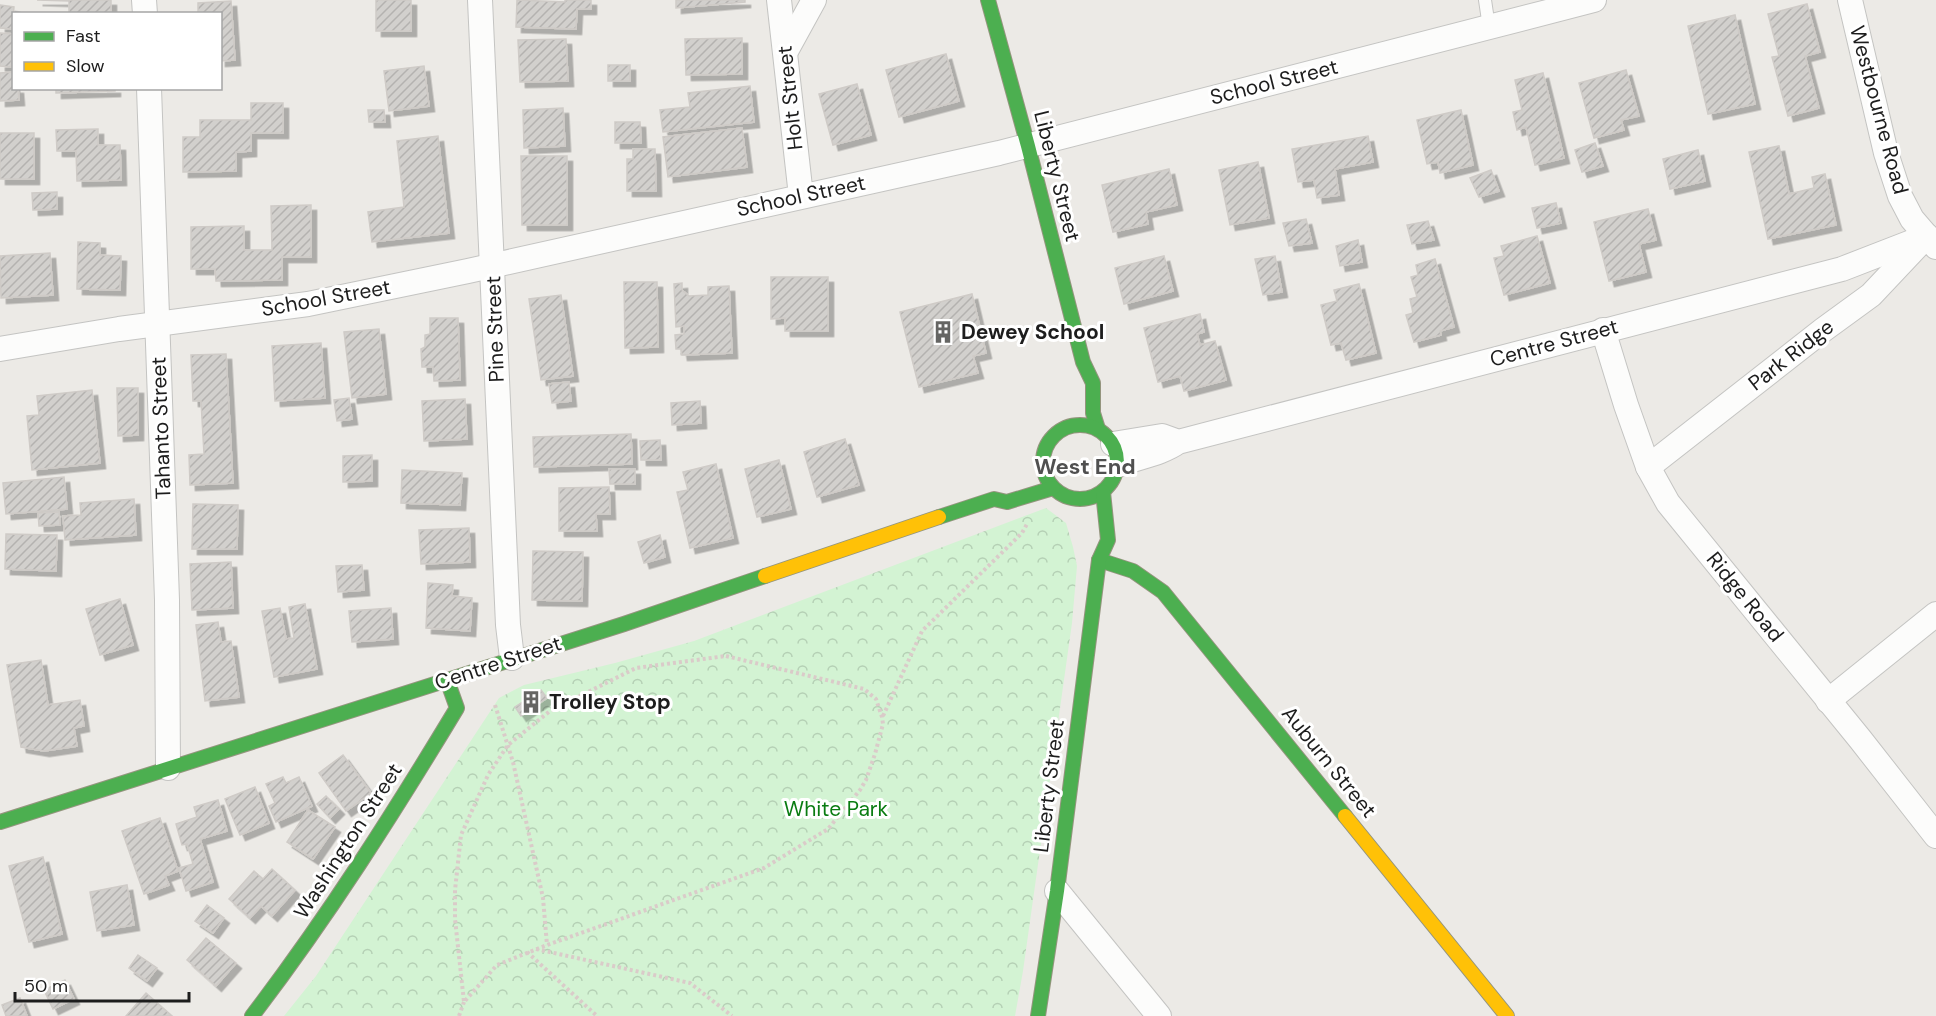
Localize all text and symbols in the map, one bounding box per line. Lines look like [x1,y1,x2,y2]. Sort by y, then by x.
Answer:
legend [12,12,222,90]
street label: Westbourne Road [1843,23,1915,197]
text: Fast [66,24,101,48]
street label: Holt Street [771,44,809,152]
street label: School Street [1207,53,1341,111]
text: Slow [66,54,105,78]
street label: Liberty Street [1027,108,1087,244]
street label: School Street [734,169,868,223]
street label: School Street [259,273,393,323]
street label: Pine Street [479,275,511,383]
street label: Centre Street [1487,312,1621,374]
street label: Park Ridge [1743,313,1839,397]
place label: Dewey School [961,318,1104,346]
building icon: Dewey School [930,319,956,345]
street label: Tahanto Street [145,356,177,500]
district label: West End [1034,452,1136,481]
street label: Ridge Road [1700,546,1790,648]
street label: Centre Street [431,629,565,697]
place label: Trolley Stop [549,688,671,716]
building icon: Trolley Stop [518,689,544,715]
street label: Auburn Street [1275,700,1383,824]
street label: Liberty Street [1027,718,1071,854]
street label: Washington Street [287,758,409,924]
park label: White Park [784,795,889,823]
scale bar [15,965,189,1003]
text: 50 m [24,974,68,998]

